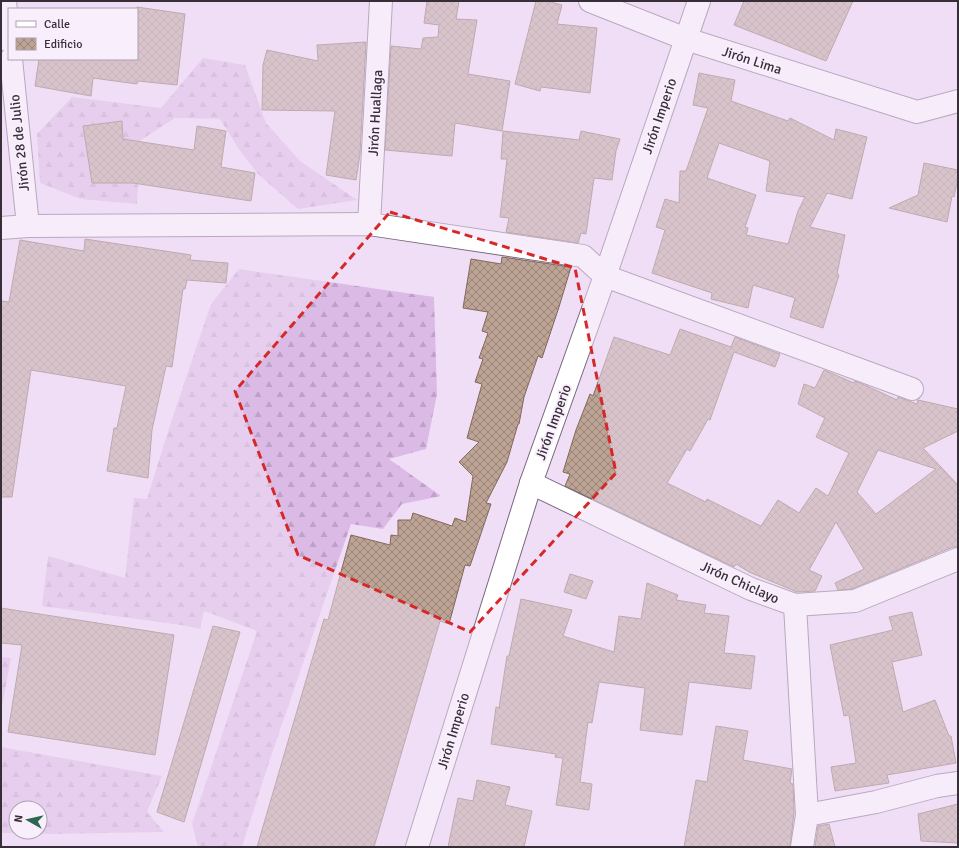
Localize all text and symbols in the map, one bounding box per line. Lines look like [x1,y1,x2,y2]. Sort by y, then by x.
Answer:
legend [8,8,138,60]
text: Calle [44,17,70,32]
text: Edificio [44,37,82,52]
street label: Jirón Lima [720,43,784,78]
street label: Jirón Huallaga [365,69,386,157]
street label: Jirón Imperio [639,76,680,156]
street label: Jirón 28 de Julio [6,93,33,192]
street label: Jirón Imperio [532,382,575,462]
street label: Jirón Chiclayo [698,558,782,607]
street label: Jirón Imperio [434,691,473,771]
north arrow [8,800,48,840]
text: N [12,814,26,823]

